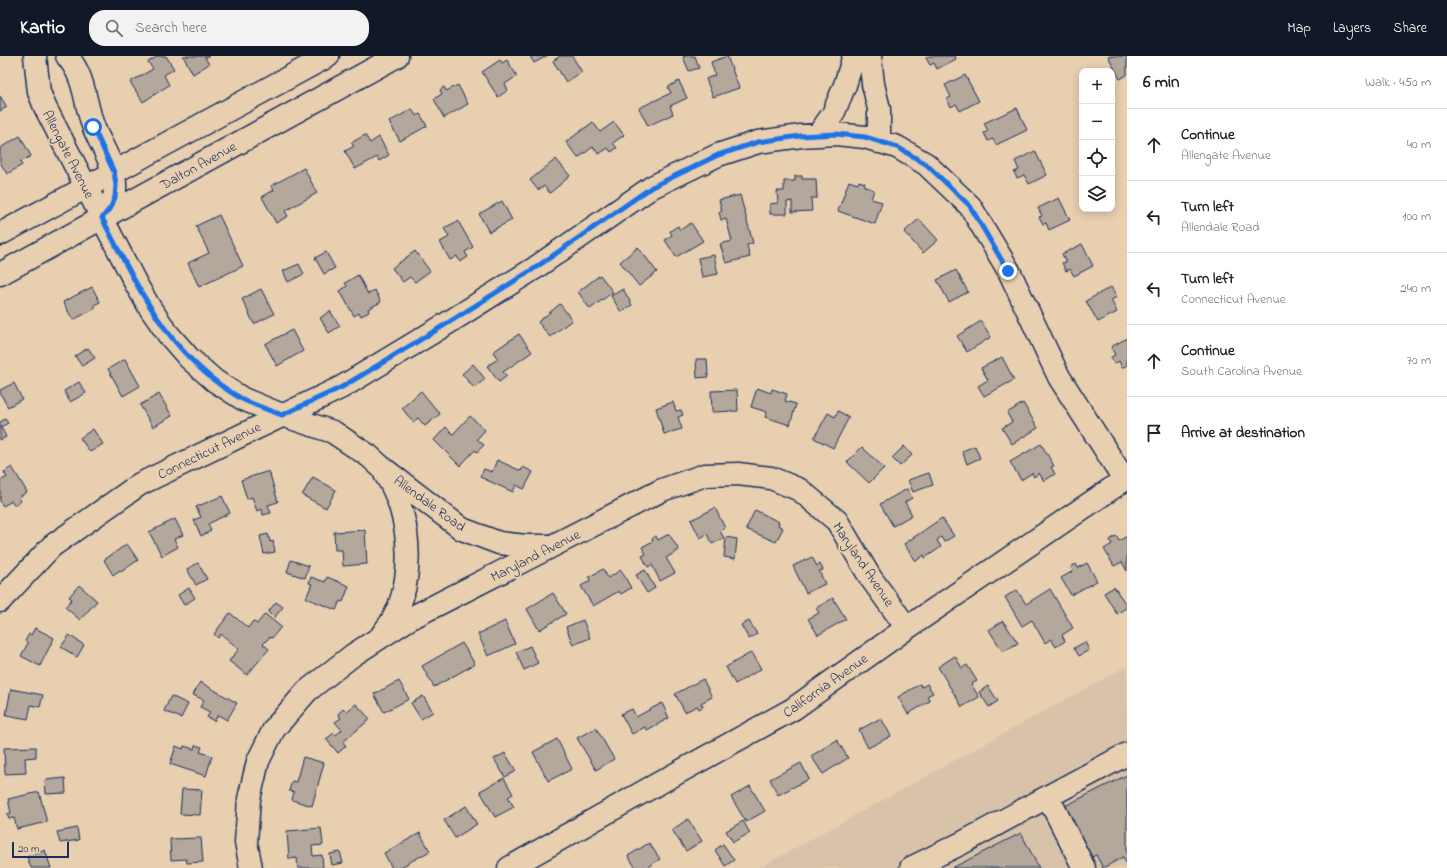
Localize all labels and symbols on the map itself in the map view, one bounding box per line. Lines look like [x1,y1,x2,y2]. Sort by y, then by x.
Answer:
street label: Allengate Avenue [35,107,99,204]
route start [84,118,102,136]
street label: Dalton Avenue [156,136,241,196]
route end [999,262,1017,280]
street label: Connecticut Avenue [154,417,266,485]
street label: Allendale Road [389,471,470,538]
street label: Maryland Avenue [826,518,899,613]
street label: Maryland Avenue [487,524,585,589]
street label: California Avenue [779,649,873,723]
scale bar [12,840,69,859]

